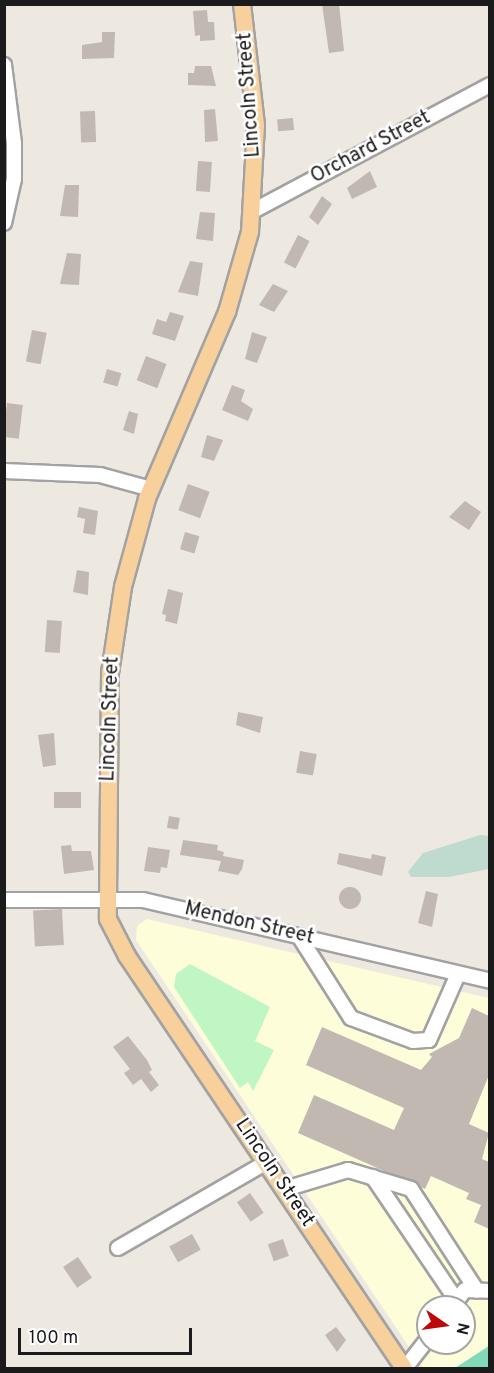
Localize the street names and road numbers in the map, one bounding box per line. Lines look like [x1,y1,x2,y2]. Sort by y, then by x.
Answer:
street label: Lincoln Street [234,32,266,158]
street label: Orchard Street [307,106,435,190]
street label: Lincoln Street [97,656,125,782]
street label: Mendon Street [182,897,316,951]
street label: Lincoln Street [229,1114,319,1232]

